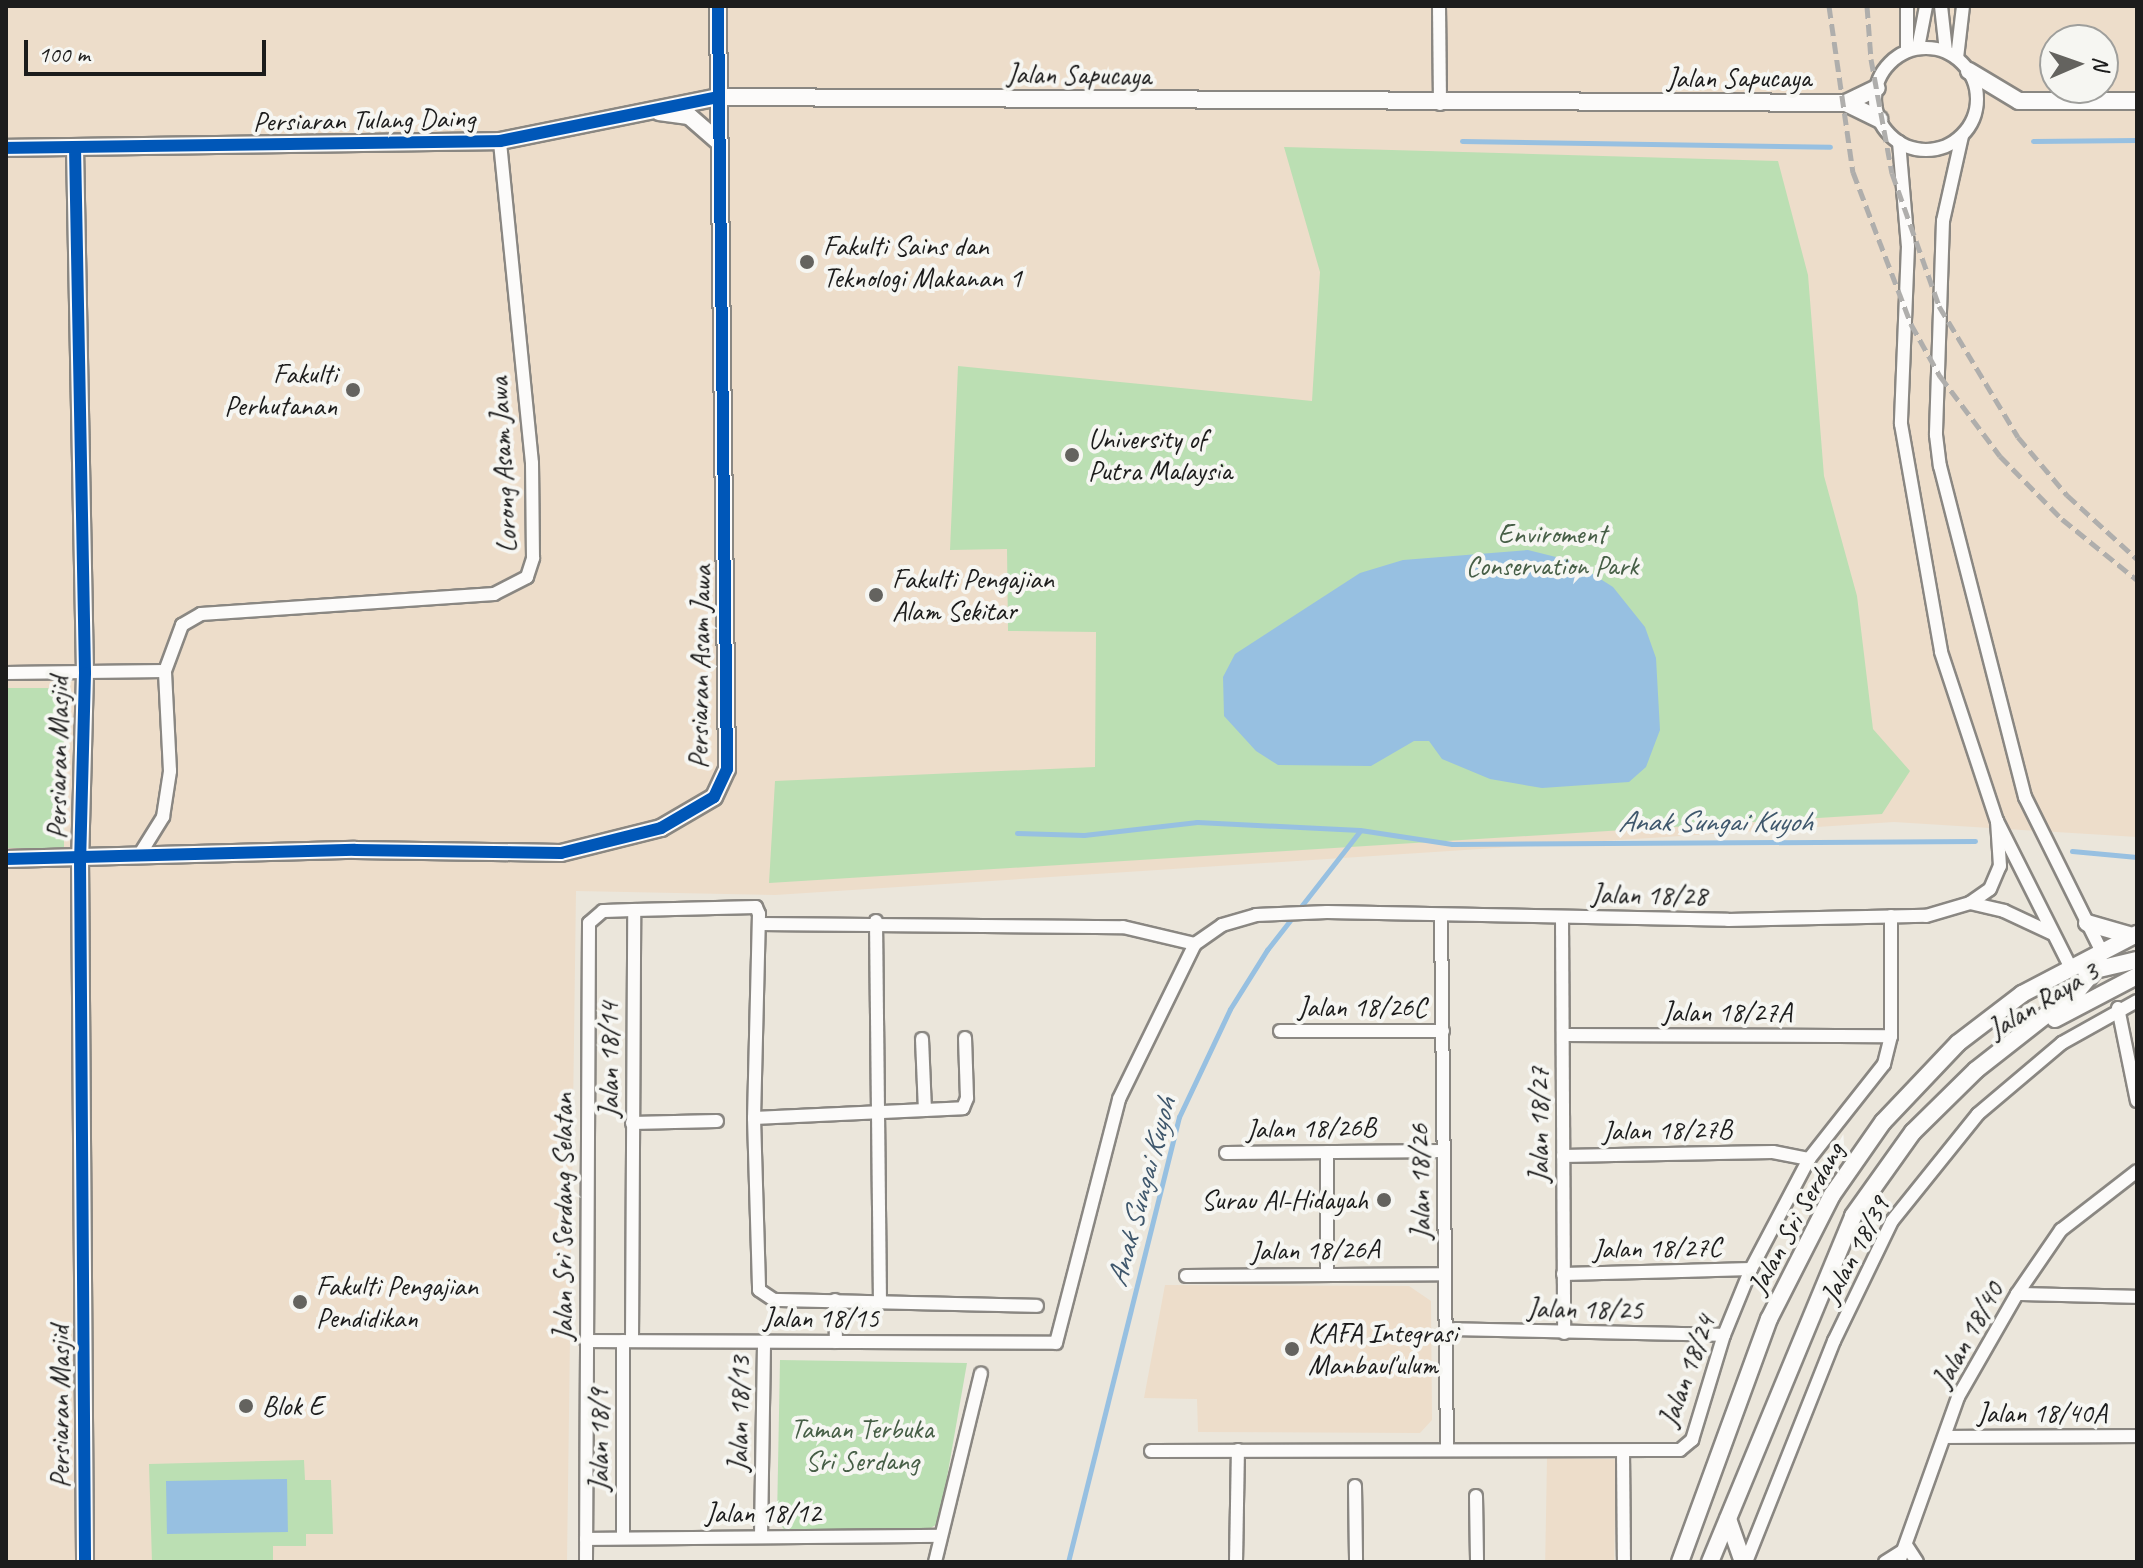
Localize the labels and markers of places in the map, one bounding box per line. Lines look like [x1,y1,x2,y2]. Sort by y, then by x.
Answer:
place label: Fakulti Sains dan Teknologi Makanan 1 [823,229,1022,295]
marker: Fakulti Sains dan Teknologi Makanan 1 [798,253,816,271]
place label: Fakulti Perhutanan [224,357,337,423]
marker: Fakulti Perhutanan [344,381,362,399]
place label: University of Putra Malaysia [1088,422,1233,488]
marker: University of Putra Malaysia [1063,446,1081,464]
place label: Fakulti Pengajian Alam Sekitar [892,562,1054,628]
marker: Fakulti Pengajian Alam Sekitar [867,586,885,604]
place label: Surau Al-Hidayah [1201,1183,1368,1217]
marker: Surau Al-Hidayah [1375,1191,1393,1209]
place label: Fakulti Pengajian Pendidikan [316,1269,478,1335]
marker: Fakulti Pengajian Pendidikan [291,1293,309,1311]
place label: KAFA Integrasi Manbaul'ulum [1308,1316,1457,1382]
marker: KAFA Integrasi Manbaul'ulum [1283,1340,1301,1358]
place label: Blok E [262,1389,323,1423]
marker: Blok E [237,1397,255,1415]

